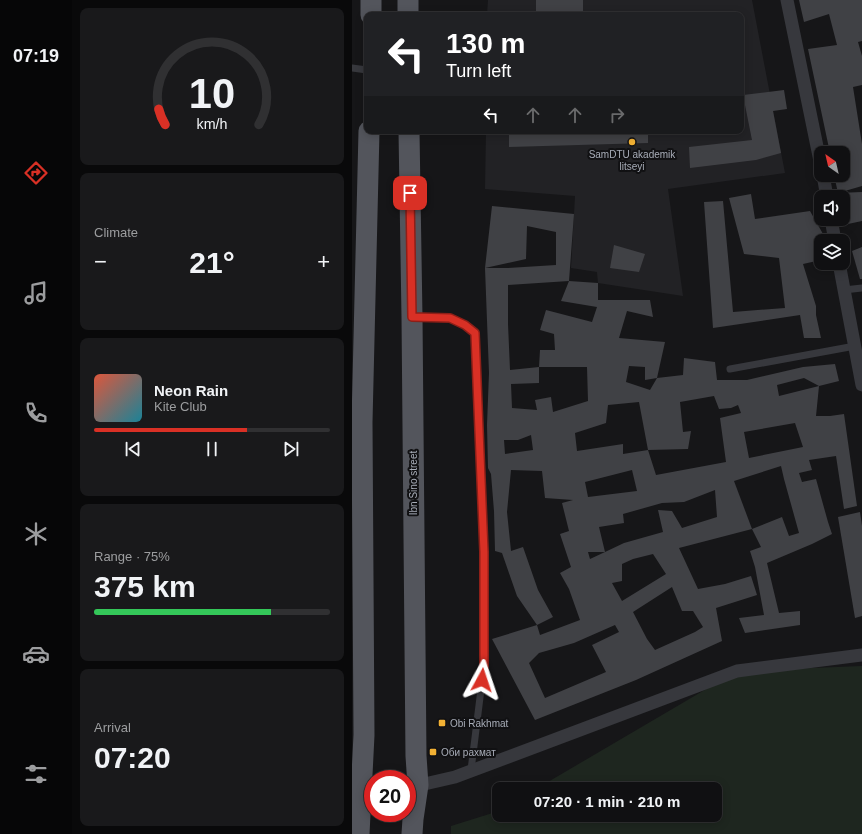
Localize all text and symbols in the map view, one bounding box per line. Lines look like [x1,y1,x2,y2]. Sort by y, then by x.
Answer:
icon: left [380,28,432,80]
text: 130 m [446,28,525,59]
text: 07:19 [13,46,59,66]
text: Turn left [446,61,511,81]
text: 10 [189,69,235,116]
icon: left [480,104,502,126]
icon: ahead [522,104,544,126]
icon: ahead [564,104,586,126]
icon: right [606,104,628,126]
text: km/h [197,115,228,131]
marker: SamDTU akademik litseyi [627,137,637,147]
north arrow [814,146,850,182]
map controls [814,146,850,270]
place label: SamDTU akademik litseyi [589,149,676,172]
icon: directions [22,159,50,187]
pin [393,176,427,210]
icon: arrive [399,182,421,204]
button: sound [814,190,850,226]
text: Climate [94,225,138,240]
button: layers [814,234,850,270]
text: 21° [189,246,235,279]
text: − [94,249,107,274]
text: + [317,249,330,274]
icon: music [22,279,50,307]
text: Neon Rain [154,382,228,399]
icon: phone [22,399,50,427]
text: Kite Club [154,399,207,414]
icon: previous [122,438,144,460]
icon: pause [201,438,223,460]
icon: next [280,438,302,460]
street label: Ibn Sino street [408,451,419,515]
icon: climate [22,520,50,548]
text: Range · 75% [94,549,170,564]
text: 375 km [94,570,196,603]
icon: car [22,640,50,668]
position arrow [461,659,503,701]
marker: Obi Rakhmat [437,718,447,728]
place label: Obi Rakhmat [450,718,509,729]
text: Arrival [94,720,131,735]
text: 07:20 [94,741,171,774]
marker: Оби рахмат [428,747,438,757]
place label: Оби рахмат [441,747,496,758]
icon: filters [22,760,50,788]
speed limit sign: 20 [364,770,416,822]
text: 07:20 · 1 min · 210 m [534,793,680,810]

